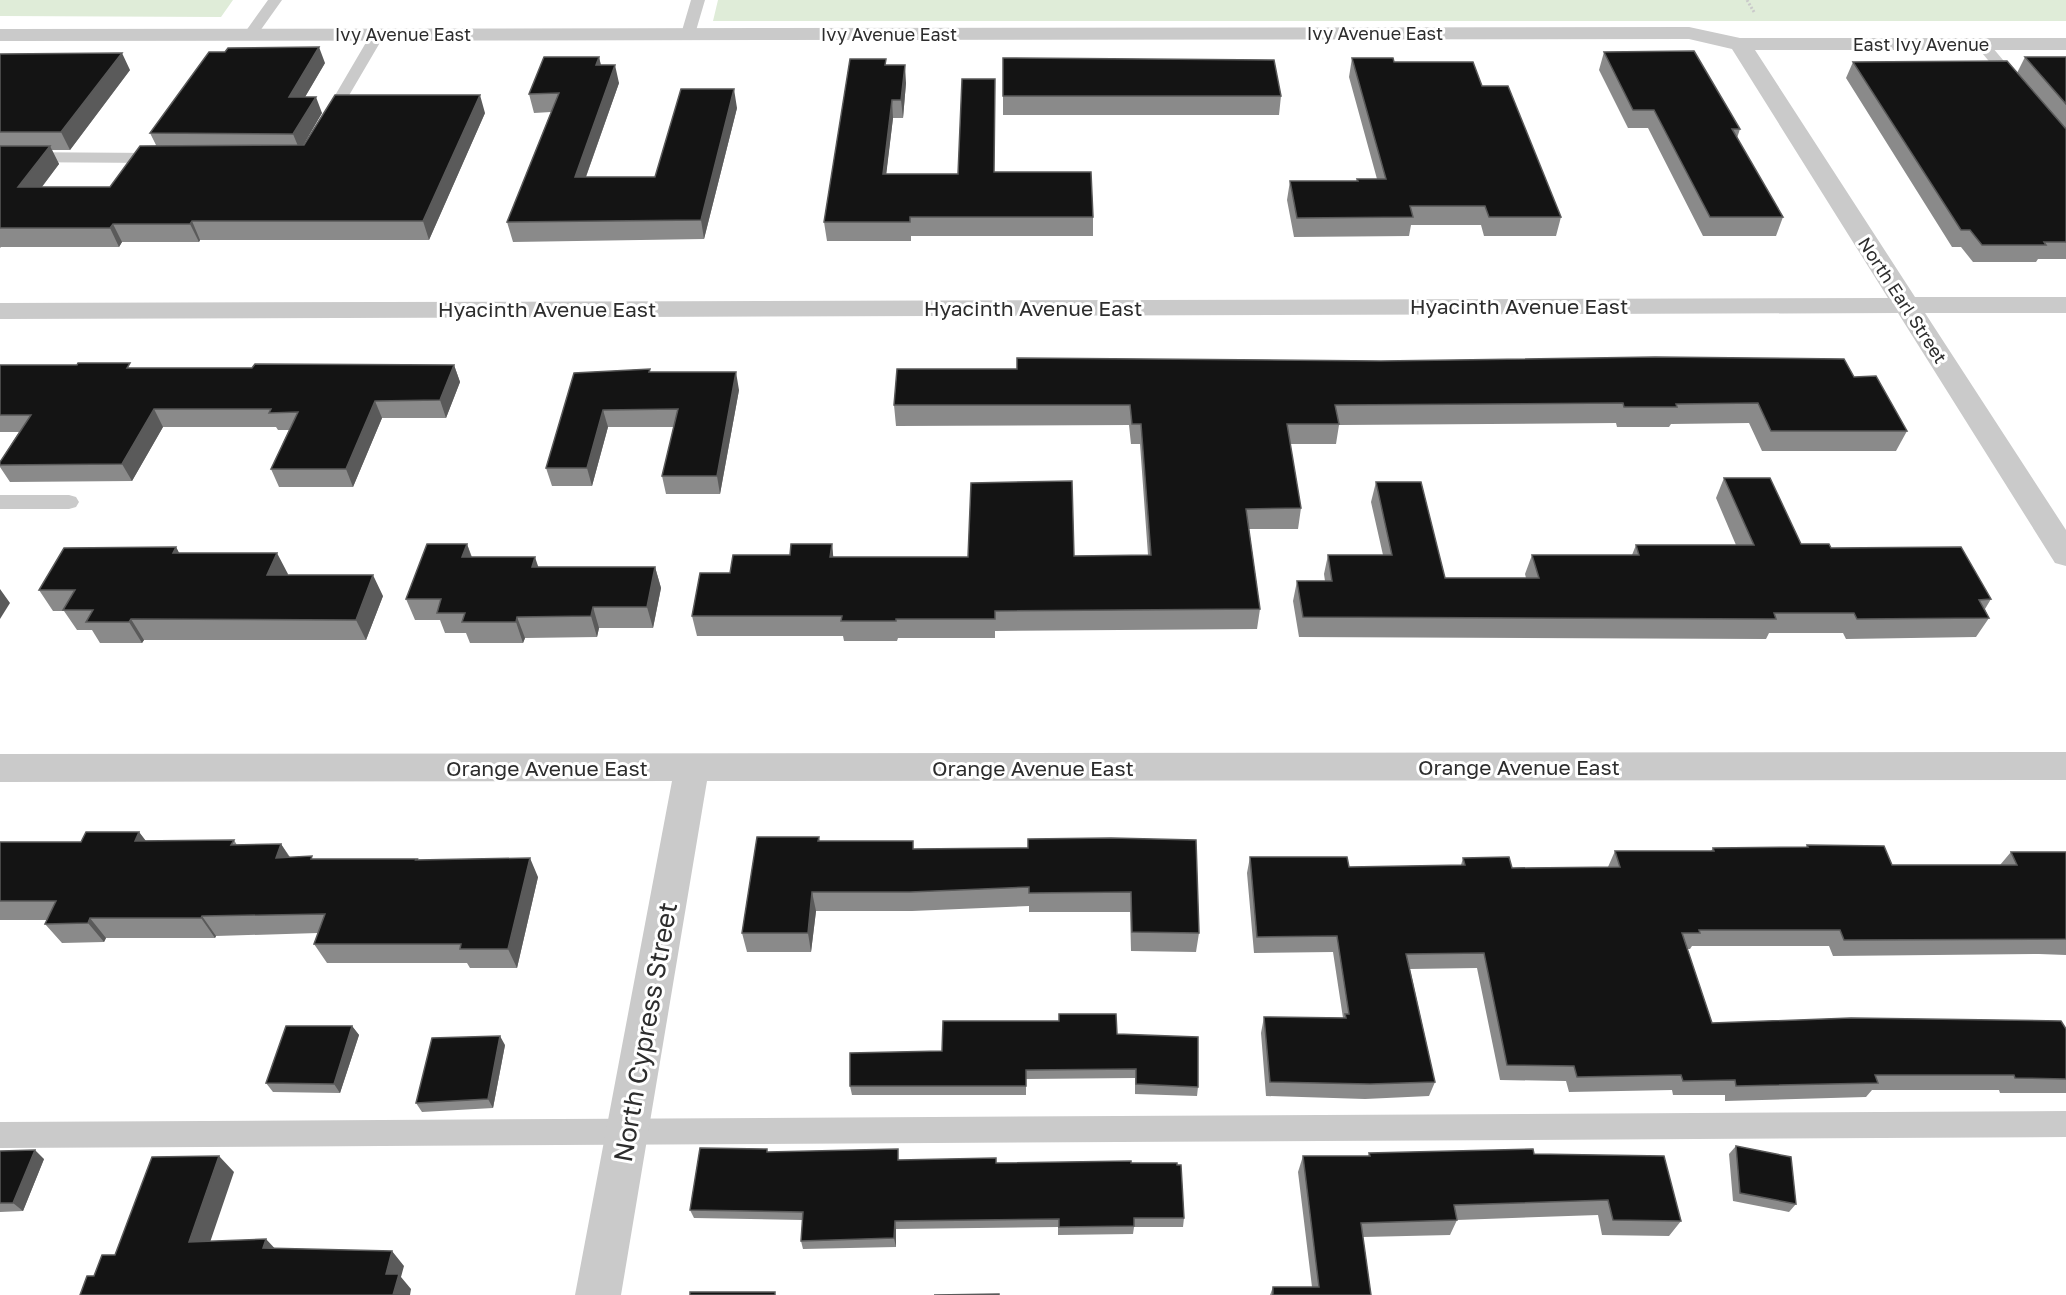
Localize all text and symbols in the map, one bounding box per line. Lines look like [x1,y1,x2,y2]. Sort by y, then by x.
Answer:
street label: Ivy Avenue East [1307,22,1443,44]
street label: Ivy Avenue East [335,23,471,45]
street label: Ivy Avenue East [821,23,957,45]
street label: East Ivy Avenue [1853,33,1989,55]
street label: North Earl Street [1854,233,1952,367]
street label: Hyacinth Avenue East [1410,293,1628,319]
street label: Hyacinth Avenue East [924,295,1142,321]
street label: Hyacinth Avenue East [438,296,656,322]
street label: Orange Avenue East [1418,754,1620,780]
street label: Orange Avenue East [446,755,648,781]
street label: Orange Avenue East [932,755,1134,781]
street label: North Cypress Street [607,900,683,1164]

